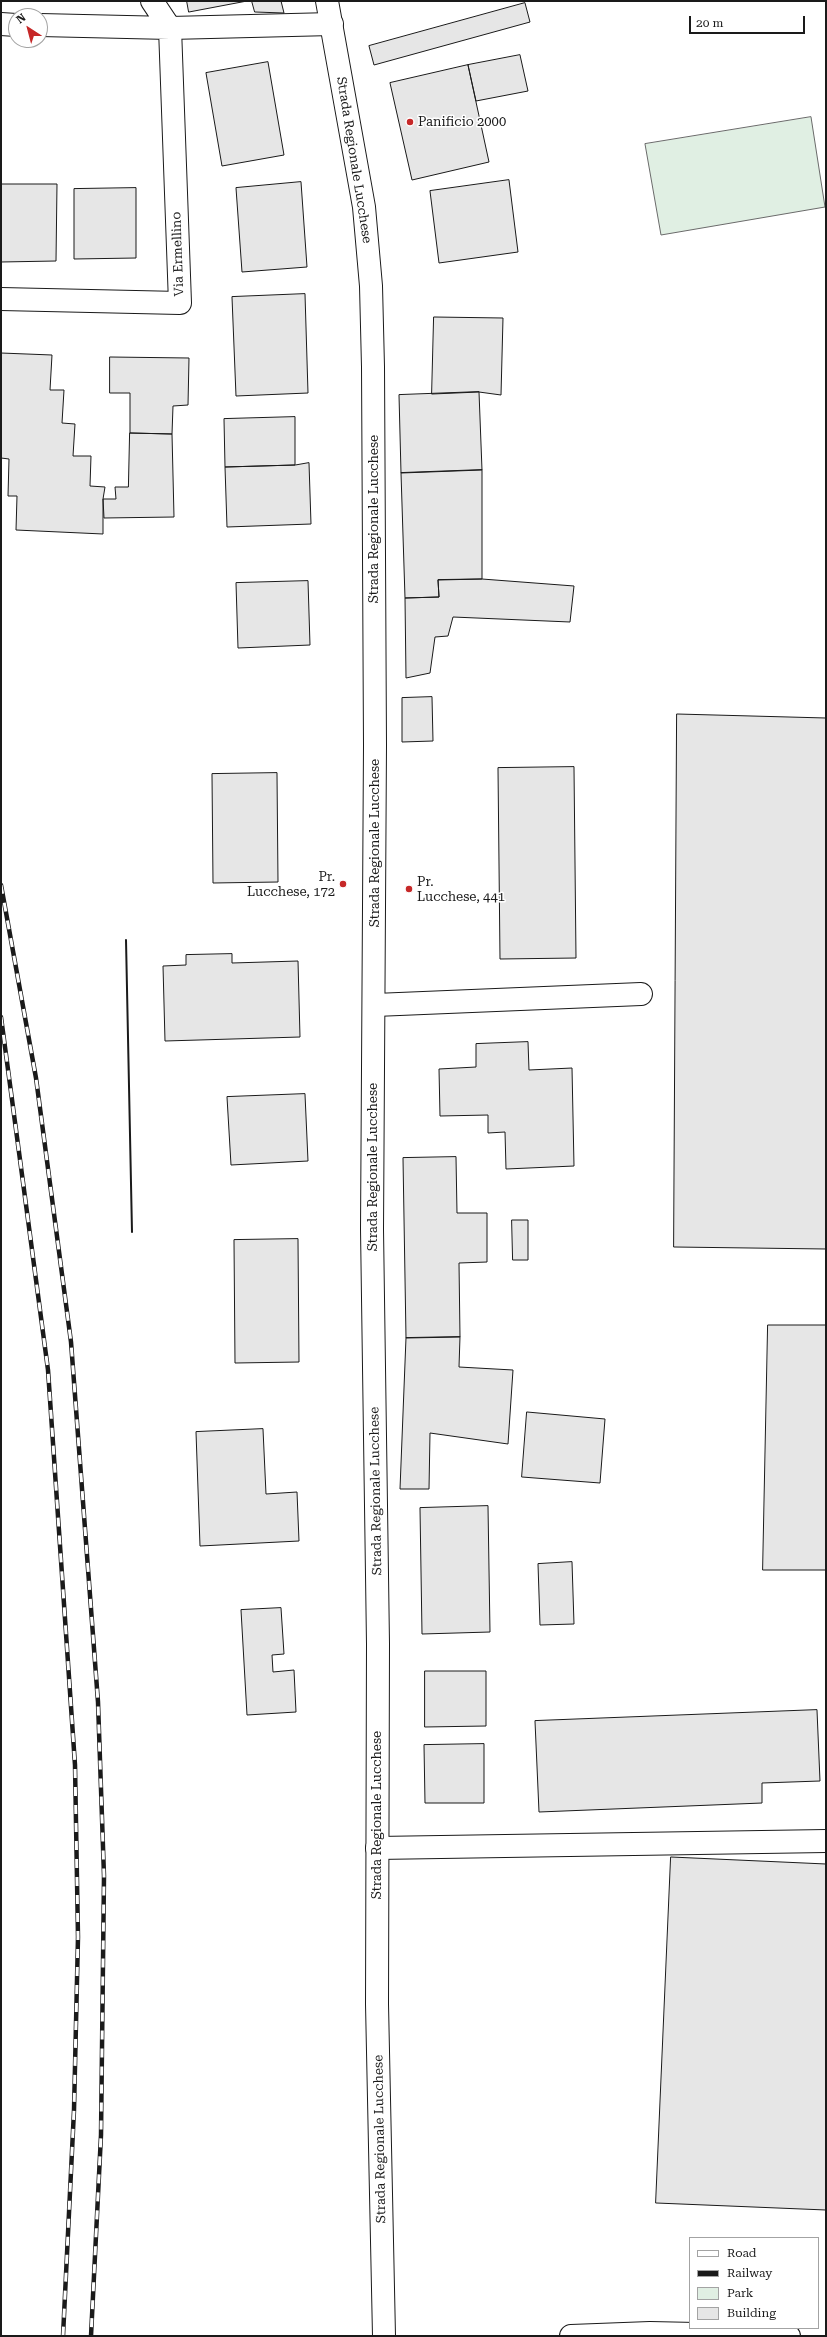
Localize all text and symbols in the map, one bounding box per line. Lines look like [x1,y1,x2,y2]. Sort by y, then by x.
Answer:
north arrow [8,8,48,48]
scale bar [691,8,807,34]
text: N [14,11,28,26]
text: 20 m [696,16,723,30]
street label: Strada Regionale Lucchese [333,76,375,244]
place label: Panificio 2000 [418,114,506,130]
marker: Panificio 2000 [405,117,415,127]
street label: Via Ermellino [169,211,187,297]
street label: Strada Regionale Lucchese [366,435,382,603]
street label: Strada Regionale Lucchese [367,759,383,927]
place label: Pr. Lucchese, 172 [247,869,335,900]
place label: Pr. Lucchese, 441 [417,874,505,905]
marker: Pr. Lucchese, 172 [338,879,348,889]
marker: Pr. Lucchese, 441 [404,884,414,894]
street label: Strada Regionale Lucchese [365,1083,381,1251]
street label: Strada Regionale Lucchese [367,1407,385,1575]
street label: Strada Regionale Lucchese [369,1731,385,1899]
street label: Strada Regionale Lucchese [371,2055,389,2223]
legend [689,2237,819,2329]
text: Road [727,2246,756,2260]
text: Railway [727,2266,772,2280]
text: Park [727,2286,753,2300]
text: Building [727,2306,776,2320]

